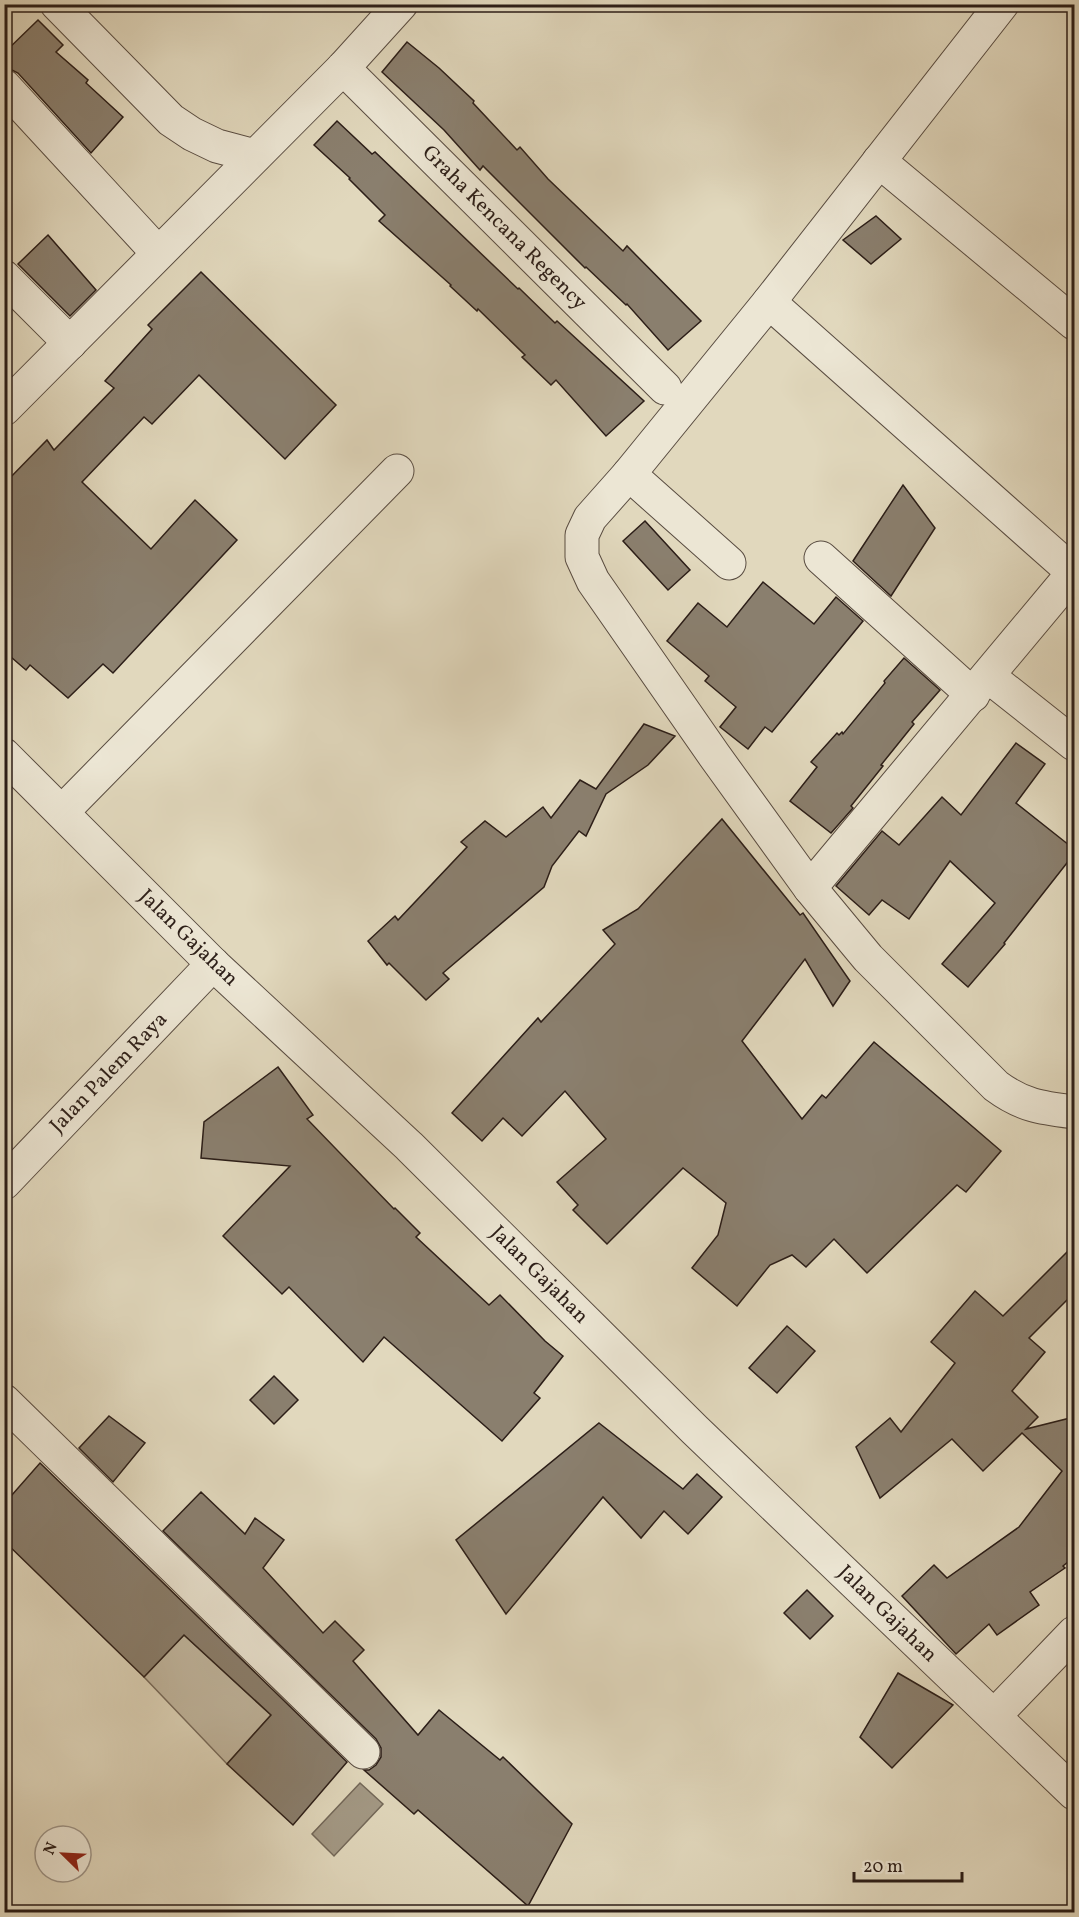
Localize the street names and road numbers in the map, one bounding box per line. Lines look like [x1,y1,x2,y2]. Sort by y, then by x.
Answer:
street label: Graha Kencana Regency [415,139,593,317]
street label: Jalan Gajahan [132,883,244,993]
street label: Jalan Palem Raya [44,1006,174,1140]
street label: Jalan Gajahan [483,1219,595,1331]
street label: Jalan Gajahan [831,1559,943,1669]

